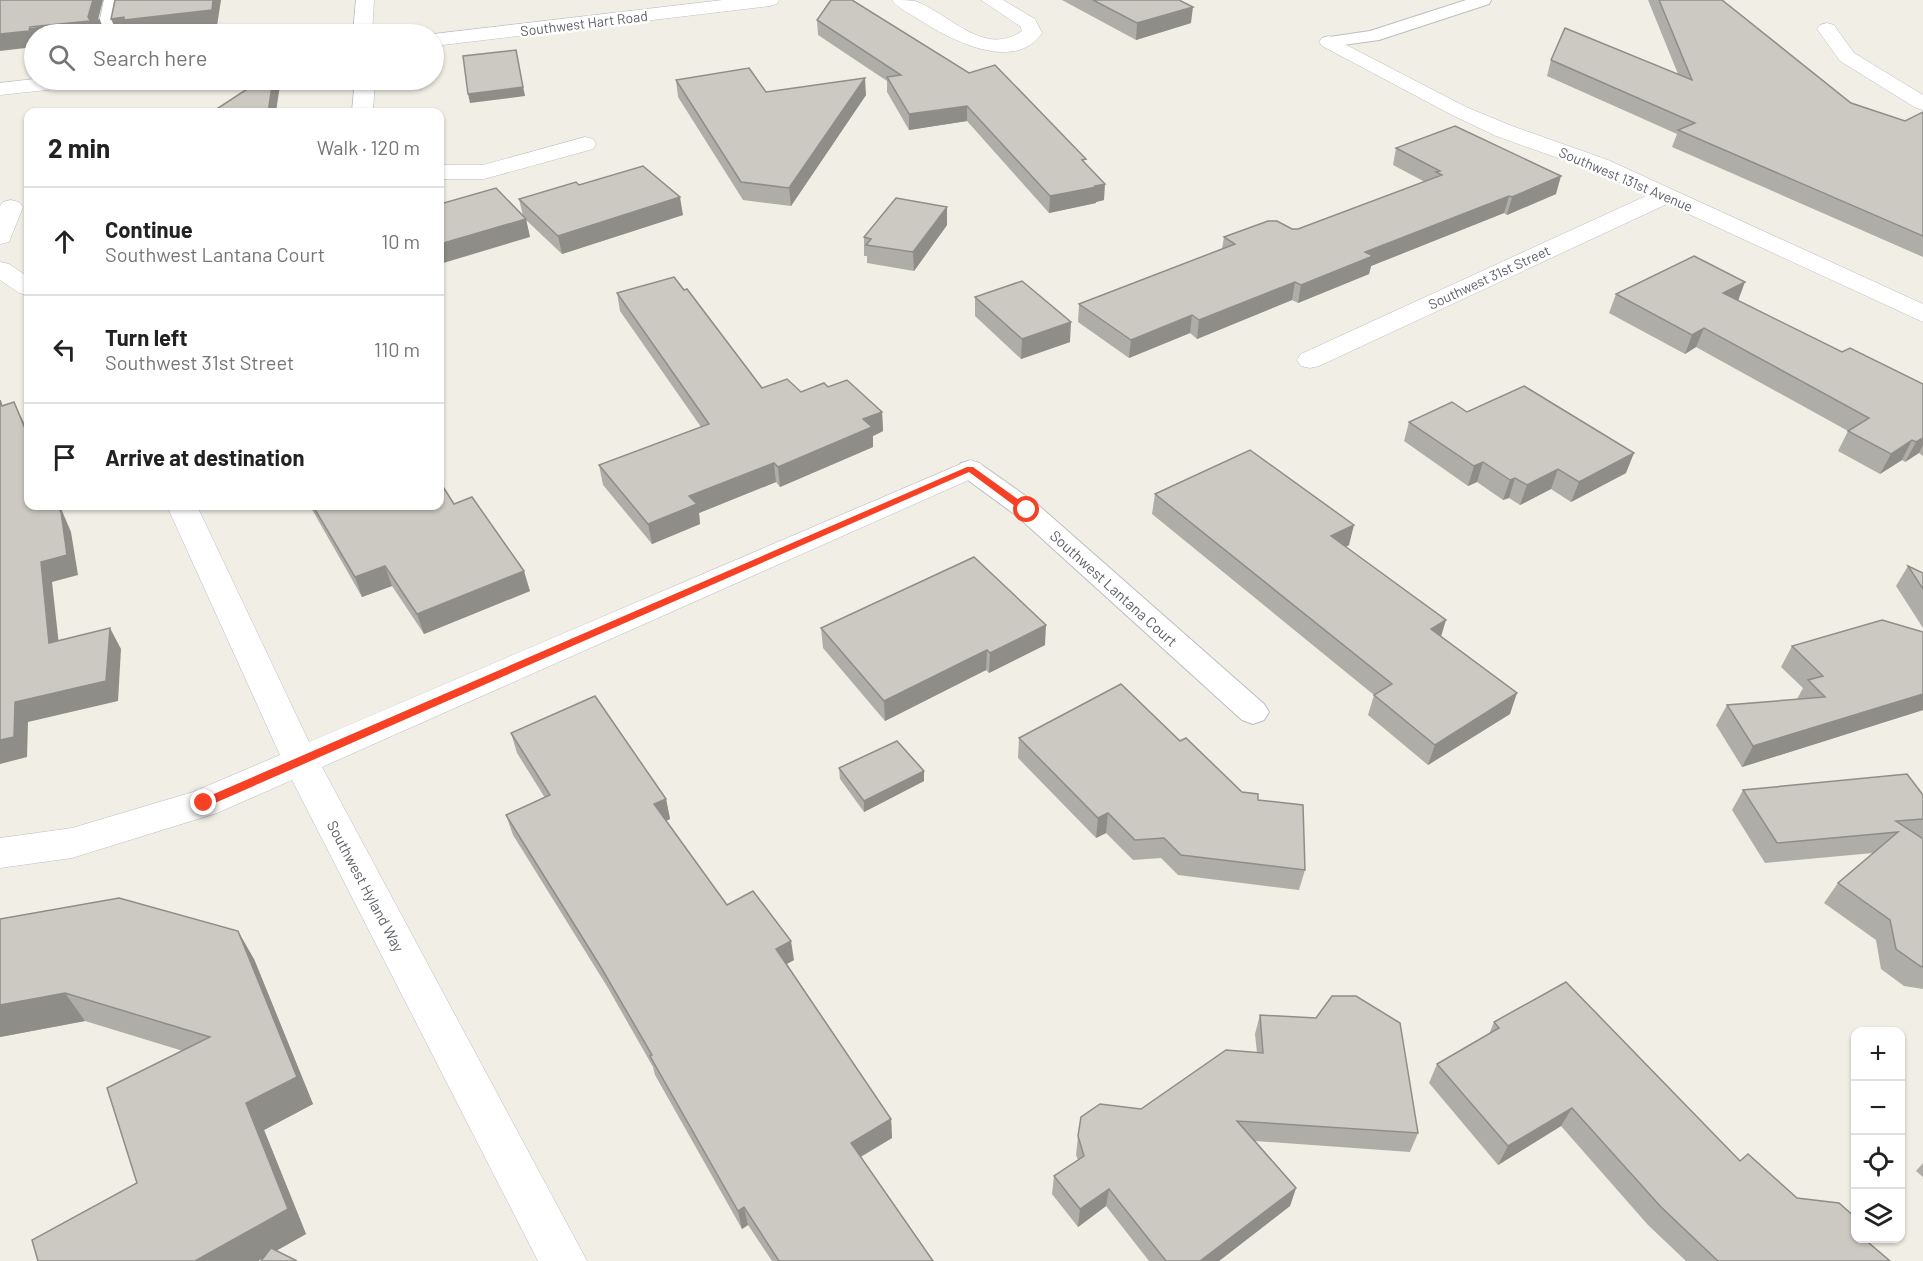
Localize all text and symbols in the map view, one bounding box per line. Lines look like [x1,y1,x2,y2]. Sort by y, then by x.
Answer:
street label: Southwest Hart Road [519,7,649,39]
search box [24,24,444,90]
icon: search [45,41,78,74]
text: Search here [93,44,207,70]
text: 2 min [48,132,110,163]
text: Walk · 120 m [317,135,420,159]
street label: Southwest 131st Avenue [1557,143,1695,215]
text: Continue [105,216,193,242]
icon: ahead [48,225,81,258]
text: 10 m [381,229,420,253]
street label: Southwest 31st Street [1425,241,1553,313]
text: Southwest Lantana Court [105,242,325,266]
text: Turn left [105,324,188,350]
icon: left [48,333,81,366]
text: 110 m [374,337,420,361]
text: Southwest 31st Street [105,350,294,374]
icon: arrive [48,441,81,474]
text: Arrive at destination [105,444,304,470]
route start [1013,496,1039,522]
street label: Southwest Lantana Court [1047,526,1181,650]
route end [190,789,216,815]
street label: Southwest Hyland Way [324,817,408,955]
map controls [1851,1027,1905,1243]
button: + [1851,1027,1905,1081]
button: − [1851,1081,1905,1135]
button: locate [1851,1135,1905,1189]
button: layers [1851,1189,1905,1243]

